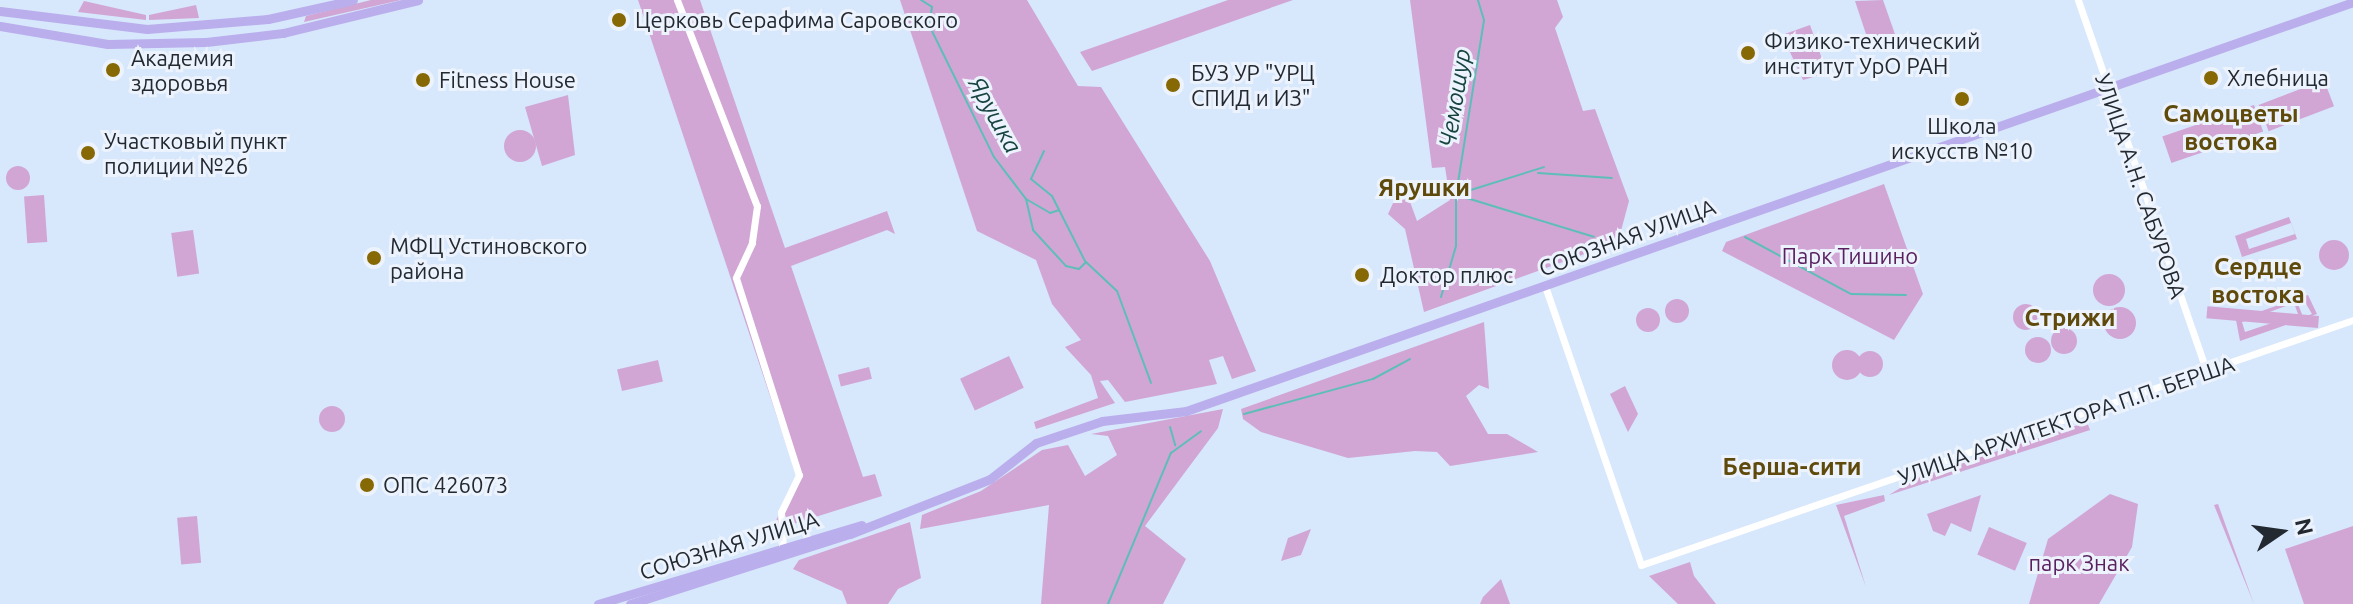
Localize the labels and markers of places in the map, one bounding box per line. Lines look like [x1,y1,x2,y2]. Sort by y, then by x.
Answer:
place label: Церковь Серафима Саровского [635,7,958,33]
marker: Церковь Серафима Саровского [610,11,628,29]
place label: Физико-технический институт УрО РАН [1764,27,1980,78]
place label: Академия здоровья [131,44,234,96]
marker: Физико-технический институт УрО РАН [1739,44,1757,62]
marker: Академия здоровья [102,59,124,81]
place label: БУЗ УР "УРЦ СПИД и ИЗ" [1191,59,1315,110]
place label: Хлебница [2227,65,2329,91]
place label: Fitness House [439,67,576,93]
marker: Хлебница [2202,69,2220,87]
marker: Fitness House [414,71,432,89]
marker: БУЗ УР "УРЦ СПИД и ИЗ" [1162,74,1184,96]
marker: Школа искусств №10 [1953,90,1971,108]
place label: Школа искусств №10 [1891,112,2033,164]
place label: Участковый пункт полиции №26 [104,127,287,178]
marker: Участковый пункт полиции №26 [79,144,97,162]
place label: МФЦ Устиновского района [390,232,587,284]
marker: МФЦ Устиновского района [365,249,383,267]
place label: Доктор плюс [1380,262,1513,288]
marker: Доктор плюс [1351,264,1373,286]
place label: ОПС 426073 [383,472,508,498]
marker: ОПС 426073 [358,476,376,494]

